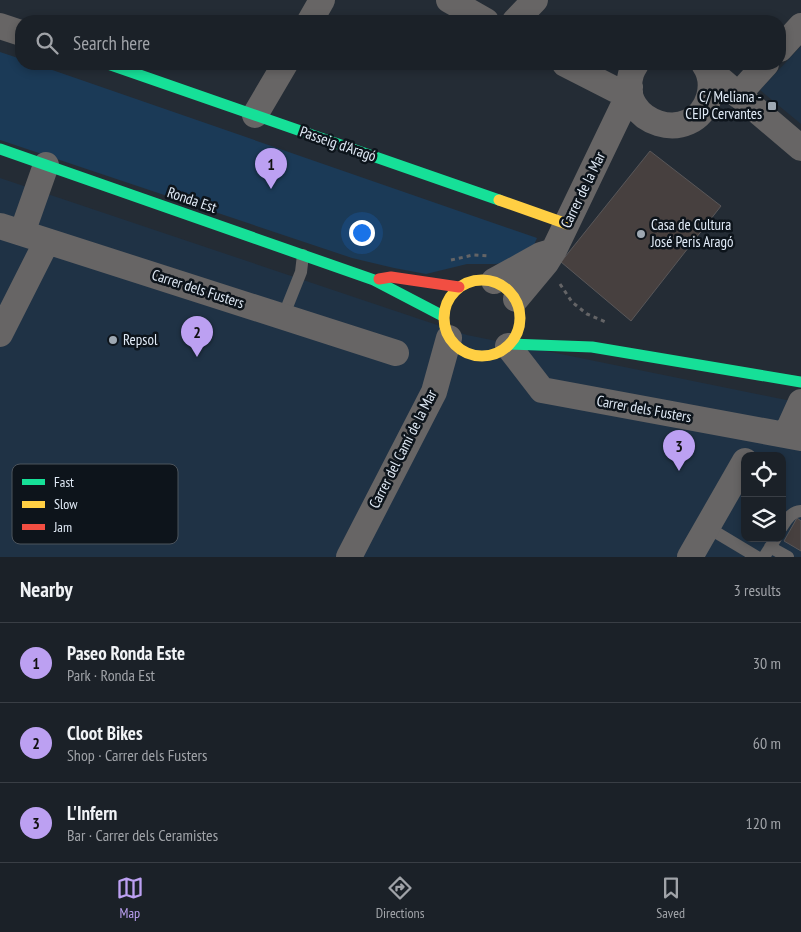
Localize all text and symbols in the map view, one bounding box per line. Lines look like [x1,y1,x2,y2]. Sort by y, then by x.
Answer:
search box [15,15,786,70]
icon: search [33,29,61,57]
text: Search here [73,31,150,55]
place label: C/ Meliana - CEIP Cervantes [685,87,762,123]
marker: C/ Meliana - CEIP Cervantes [766,100,778,112]
street label: Passeig d'Aragó [297,122,379,165]
pin: 1 [255,148,287,189]
street label: Carrer de la Mar [556,148,610,231]
street label: Ronda Est [165,182,219,217]
place label: Casa de Cultura José Peris Aragó [650,215,733,251]
your location [349,220,375,246]
marker: Casa de Cultura José Peris Aragó [635,228,647,240]
street label: Carrer dels Fusters [150,265,247,312]
pin: 2 [181,316,213,357]
place label: Repsol [123,330,158,349]
marker: Repsol [107,334,119,346]
street label: Carrer del Camí de la Mar [364,385,441,511]
street label: Carrer dels Fusters [595,391,693,426]
pin: 3 [663,430,695,471]
map controls [741,452,786,542]
button: locate [741,452,786,497]
legend [12,464,178,544]
text: Fast [54,473,74,491]
text: Slow [54,495,78,513]
button: layers [741,497,786,542]
text: Jam [53,518,72,536]
text: Nearby [20,576,73,603]
text: 3 results [734,580,781,600]
text: Paseo Ronda Este [67,641,185,665]
text: 1 [32,653,40,673]
text: 30 m [753,653,781,673]
text: Park · Ronda Est [67,665,155,685]
text: Cloot Bikes [67,721,143,745]
text: 2 [32,733,40,753]
text: 60 m [753,733,781,753]
text: Shop · Carrer dels Fusters [67,745,207,765]
text: L'Infern [67,801,117,825]
text: 3 [32,813,40,833]
text: 120 m [746,813,781,833]
text: Bar · Carrer dels Ceramistes [67,825,218,845]
tab: Map [116,874,144,922]
tab: Directions [376,874,424,922]
tab: Saved [656,874,685,922]

